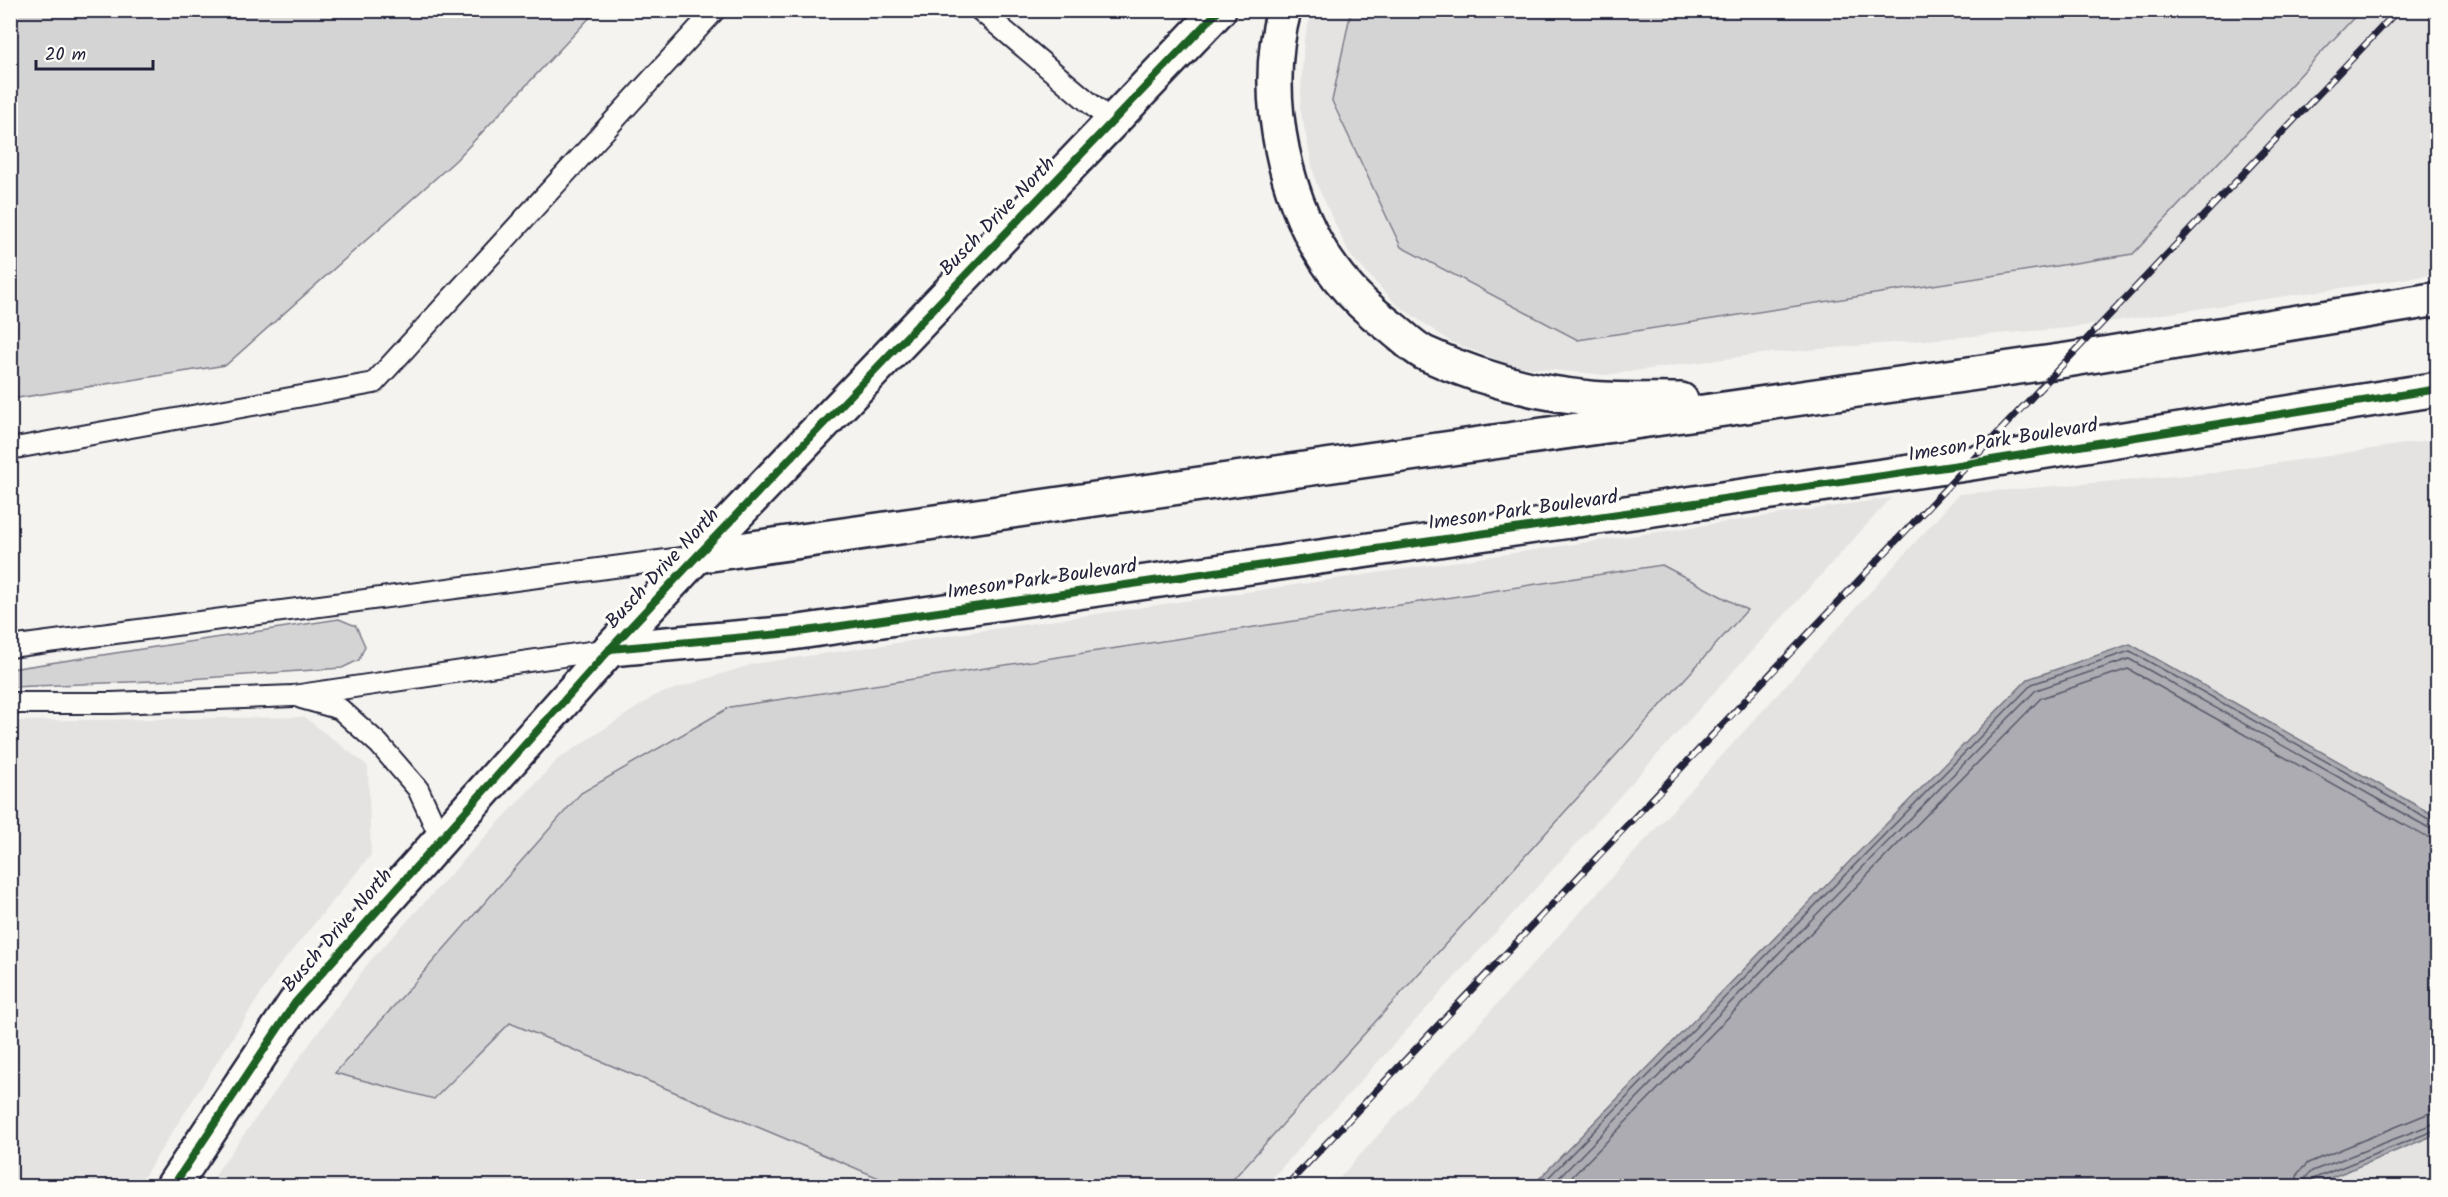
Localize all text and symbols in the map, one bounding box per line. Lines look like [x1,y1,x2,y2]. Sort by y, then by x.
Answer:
scale bar [36,33,153,71]
text: 20 m [45,41,86,70]
street label: Busch Drive North [932,150,1064,284]
street label: Imeson Park Boulevard [1906,410,2101,472]
street label: Imeson Park Boulevard [1426,482,1621,540]
street label: Busch Drive North [598,501,728,637]
street label: Imeson Park Boulevard [945,551,1140,609]
street label: Busch Drive North [275,862,401,1000]

